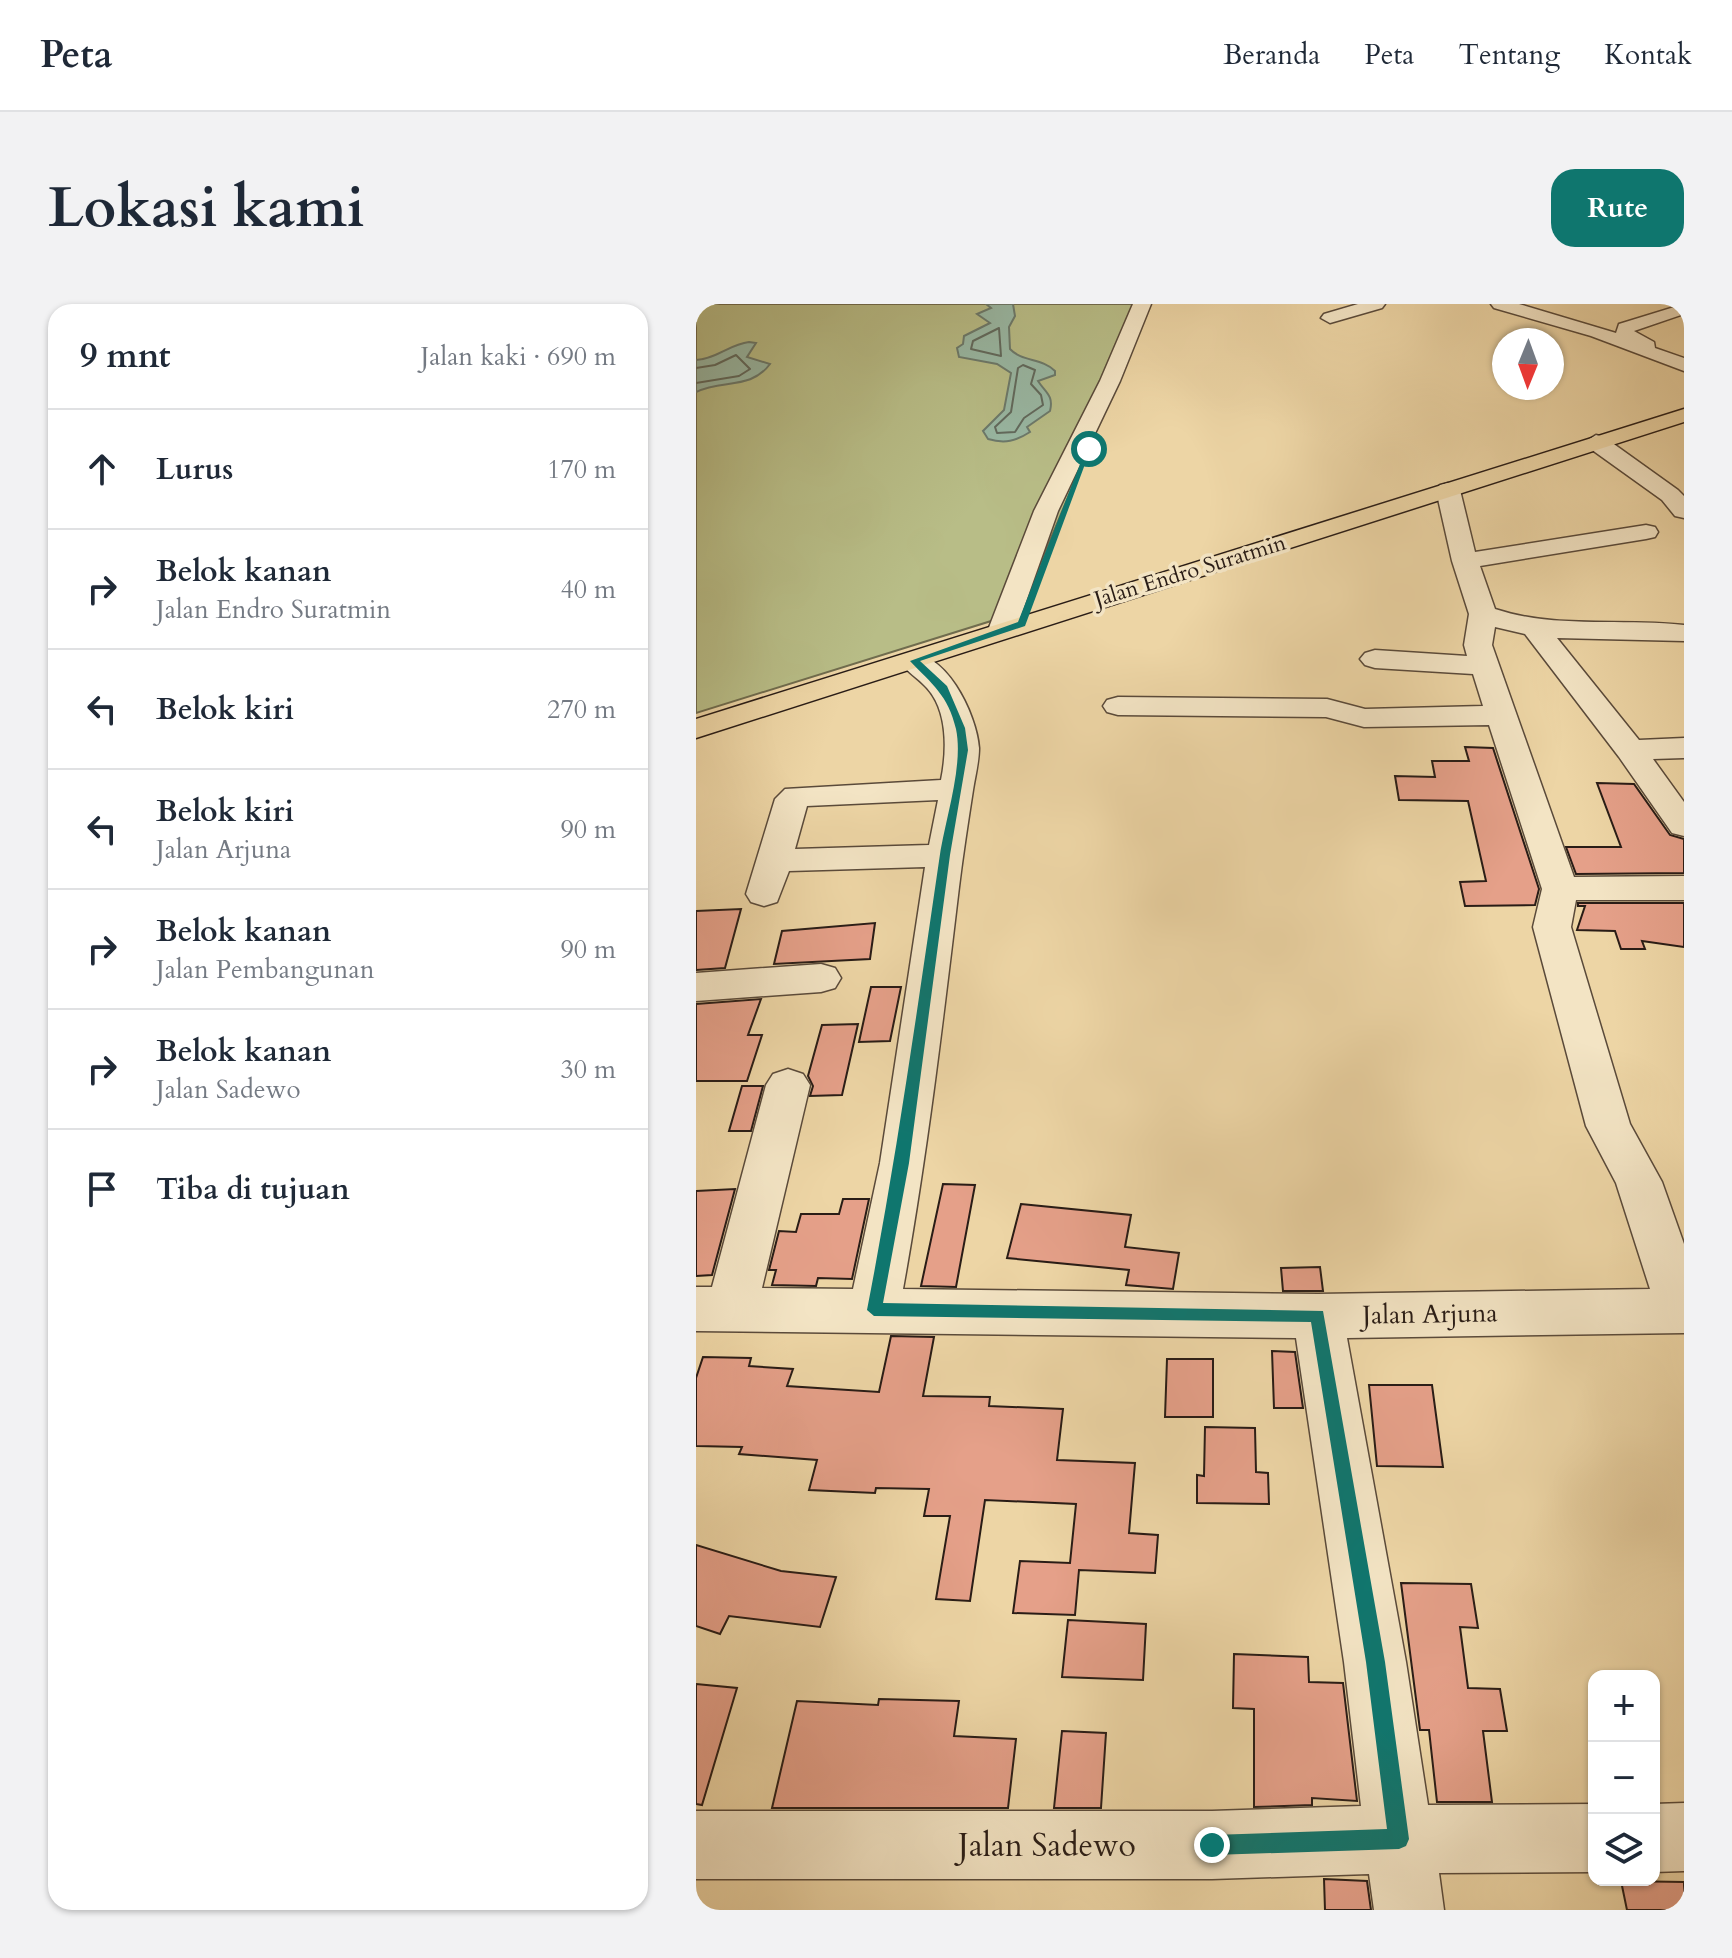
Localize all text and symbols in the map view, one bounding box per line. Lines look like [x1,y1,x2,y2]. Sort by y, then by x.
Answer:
text: Peta [40,29,113,81]
text: Beranda [1223,36,1320,74]
text: Peta [1364,36,1414,74]
text: Tentang [1458,36,1560,74]
text: Kontak [1604,36,1692,74]
button: Rute [1551,169,1684,247]
text: Lokasi kami [48,171,365,246]
north arrow [1492,328,1564,400]
text: 9 mnt [80,333,170,379]
text: Jalan kaki · 690 m [420,339,616,374]
route start [1071,431,1107,467]
icon: ahead [80,447,124,491]
text: Lurus [156,449,233,490]
text: 170 m [547,452,616,487]
street label: Jalan Endro Suratmin [1088,527,1290,615]
text: Belok kanan [156,551,331,592]
icon: right [80,567,124,611]
text: 40 m [560,572,616,607]
text: Jalan Endro Suratmin [156,592,391,627]
icon: left [80,687,124,731]
text: Belok kiri [156,689,294,730]
text: 270 m [547,692,616,727]
text: Belok kiri [156,791,294,832]
icon: left [80,807,124,851]
text: 90 m [560,812,616,847]
text: Jalan Arjuna [156,832,291,867]
text: Belok kanan [156,911,331,952]
icon: right [80,927,124,971]
text: 90 m [560,932,616,967]
text: Jalan Pembangunan [156,952,374,987]
text: Belok kanan [156,1031,331,1072]
icon: right [80,1047,124,1091]
text: 30 m [560,1052,616,1087]
text: Jalan Sadewo [156,1072,300,1107]
icon: arrive [80,1167,124,1211]
text: Tiba di tujuan [156,1169,350,1210]
street label: Jalan Arjuna [1358,1295,1498,1333]
map controls [1588,1670,1660,1886]
button: + [1588,1670,1660,1742]
button: − [1588,1742,1660,1814]
button: layers [1588,1814,1660,1886]
street label: Jalan Sadewo [954,1824,1136,1868]
route end [1194,1827,1230,1863]

